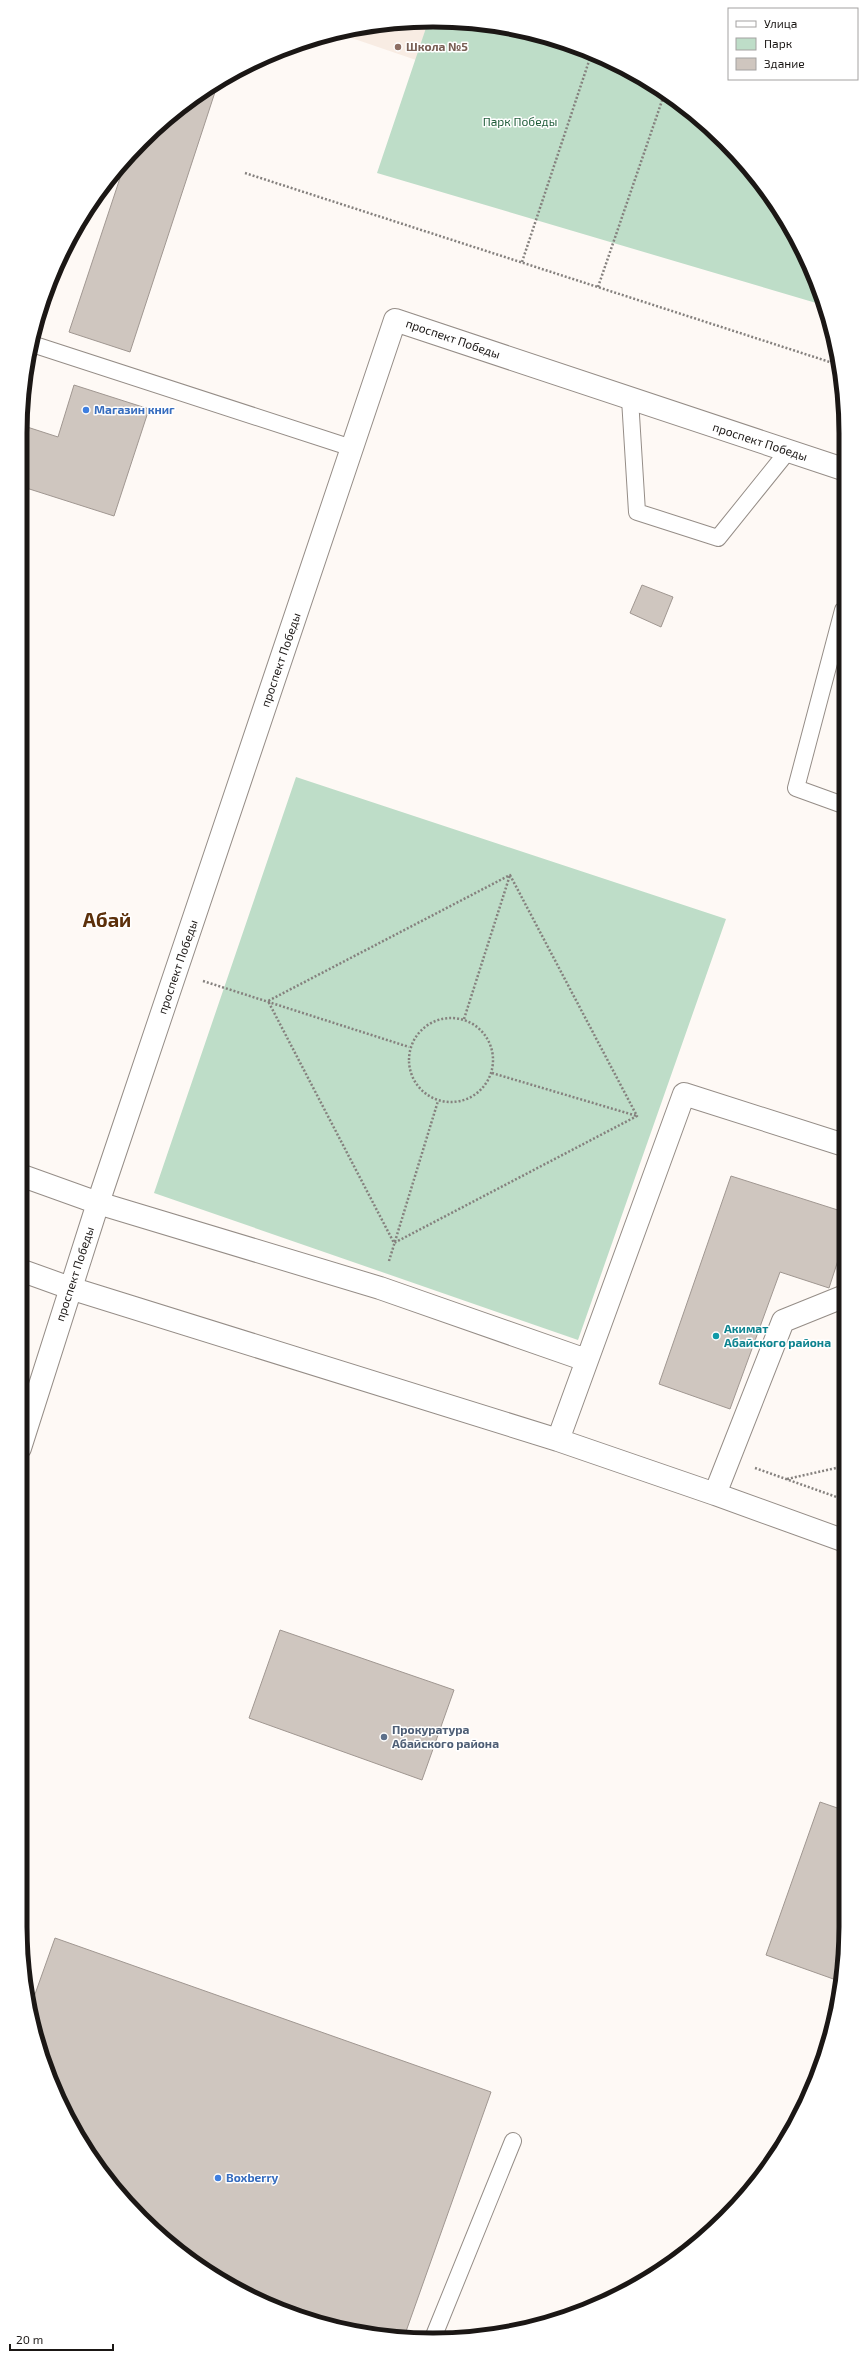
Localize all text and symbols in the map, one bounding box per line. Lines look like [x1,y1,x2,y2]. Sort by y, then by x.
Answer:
legend [728,8,858,80]
text: Улица [764,16,797,30]
text: Парк [764,36,793,50]
place label: Школа №5 [406,39,468,53]
marker: Школа №5 [393,42,403,52]
text: Здание [764,56,805,70]
park label: Парк Победы [483,114,557,128]
street label: проспект Победы [404,315,502,361]
place label: Магазин книг [94,402,175,416]
marker: Магазин книг [81,405,91,415]
street label: проспект Победы [711,419,809,463]
street label: проспект Победы [257,611,303,709]
district label: Абай [83,907,131,931]
street label: проспект Победы [154,918,200,1016]
street label: проспект Победы [52,1225,96,1323]
place label: Акимат Абайского района [724,1321,831,1349]
marker: Акимат Абайского района [711,1331,721,1341]
place label: Прокуратура Абайского района [392,1722,499,1750]
marker: Прокуратура Абайского района [379,1732,389,1742]
place label: Boxberry [226,2170,279,2185]
marker: Boxberry [213,2173,223,2183]
scale bar [10,2326,113,2352]
text: 20 m [16,2332,43,2346]

